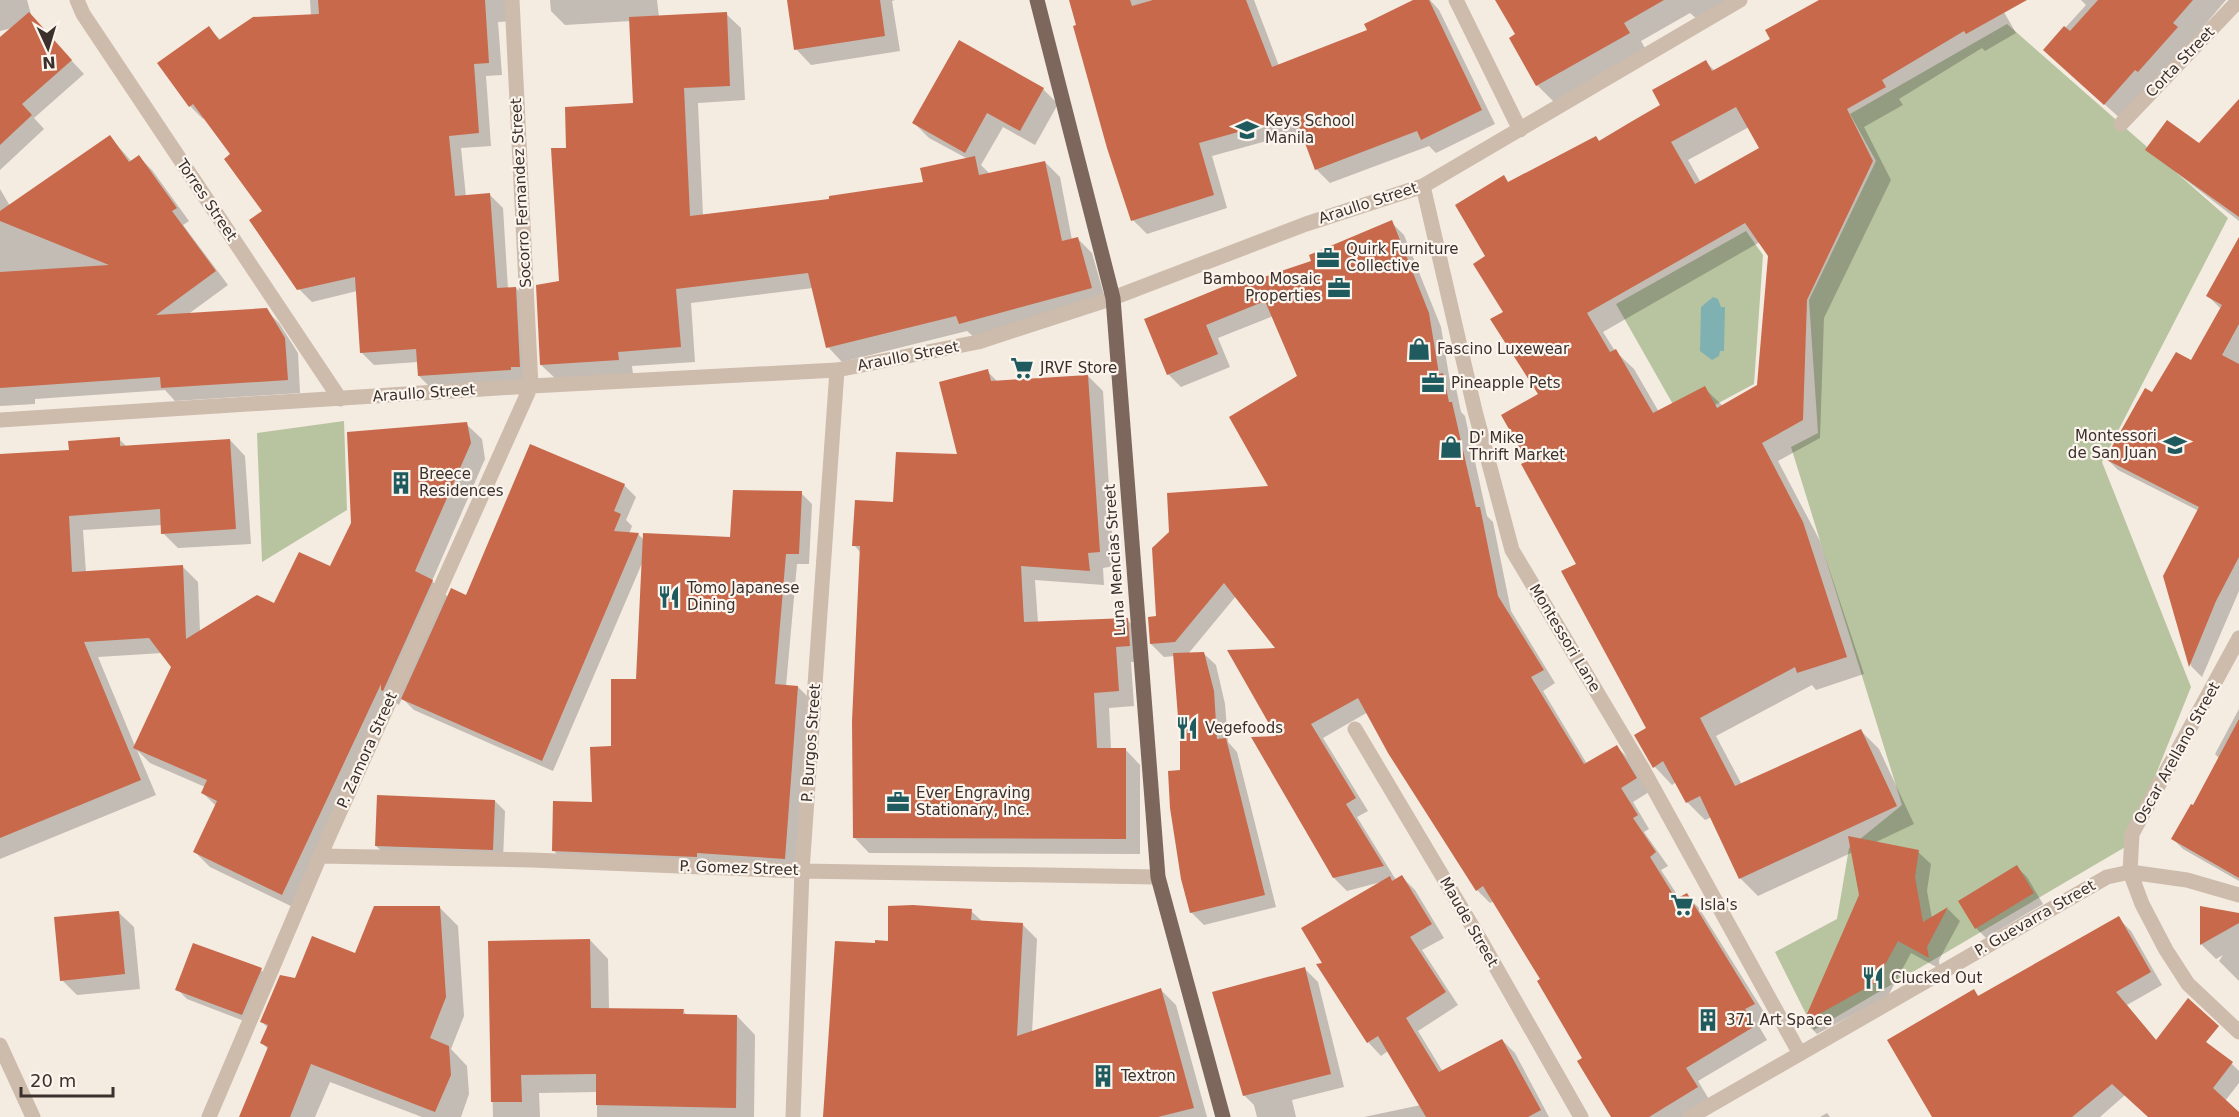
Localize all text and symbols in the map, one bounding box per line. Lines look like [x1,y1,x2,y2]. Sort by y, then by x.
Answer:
north arrow [18,18,78,78]
street label: Corta Street [2142,23,2218,101]
text: N [42,53,56,72]
street label: Socorro Fernandez Street [507,98,535,288]
place label: Keys School Manila [1265,112,1355,147]
school or university icon: Keys School Manila [1234,117,1260,143]
street label: Torres Street [172,155,241,244]
street label: Araullo Street [1316,178,1420,227]
place label: Quirk Furniture Collective [1346,240,1458,275]
office icon: Quirk Furniture Collective [1315,245,1341,271]
place label: Bamboo Mosaic Properties [1203,270,1321,305]
office icon: Bamboo Mosaic Properties [1326,275,1352,301]
shop icon: Fascino Luxewear [1406,336,1432,362]
street label: Araullo Street [856,337,960,375]
place label: Fascino Luxewear [1437,340,1570,358]
supermarket icon: JRVF Store [1009,355,1035,381]
place label: JRVF Store [1039,359,1117,377]
office icon: Pineapple Pets [1420,370,1446,396]
place label: Pineapple Pets [1451,374,1561,392]
street label: Araullo Street [372,380,476,406]
place label: Montessori de San Juan [2068,427,2157,462]
place label: D' Mike Thrift Market [1468,429,1565,464]
school or university icon: Montessori de San Juan [2162,432,2188,458]
shop icon: D' Mike Thrift Market [1438,434,1464,460]
place label: Breece Residences [419,465,504,500]
building icon: Breece Residences [388,470,414,496]
street label: Luna Mencias Street [1101,483,1129,637]
place label: Tomo Japanese Dining [686,579,799,614]
street label: Montessori Lane [1526,581,1604,695]
restaurant icon: Tomo Japanese Dining [656,584,682,610]
street label: Oscar Arellano Street [2130,679,2224,827]
street label: P. Burgos Street [798,683,824,803]
street label: P. Zamora Street [333,689,401,811]
restaurant icon: Vegefoods [1174,715,1200,741]
place label: Vegefoods [1205,719,1283,737]
place label: Ever Engraving Stationary, Inc. [916,784,1030,819]
office icon: Ever Engraving Stationary, Inc. [885,789,911,815]
street label: P. Gomez Street [679,857,799,879]
street label: Maude Street [1436,874,1502,970]
street label: P. Guevarra Street [1971,876,2099,960]
supermarket icon: Isla's [1669,892,1695,918]
place label: Isla's [1700,896,1738,914]
restaurant icon: Clucked Out [1860,965,1886,991]
place label: Clucked Out [1891,969,1982,987]
building icon: 371 Art Space [1695,1007,1721,1033]
place label: 371 Art Space [1726,1011,1832,1029]
scale bar [21,1060,112,1098]
building icon: Textron [1090,1063,1116,1089]
place label: Textron [1120,1067,1176,1085]
text: 20 m [30,1070,76,1091]

